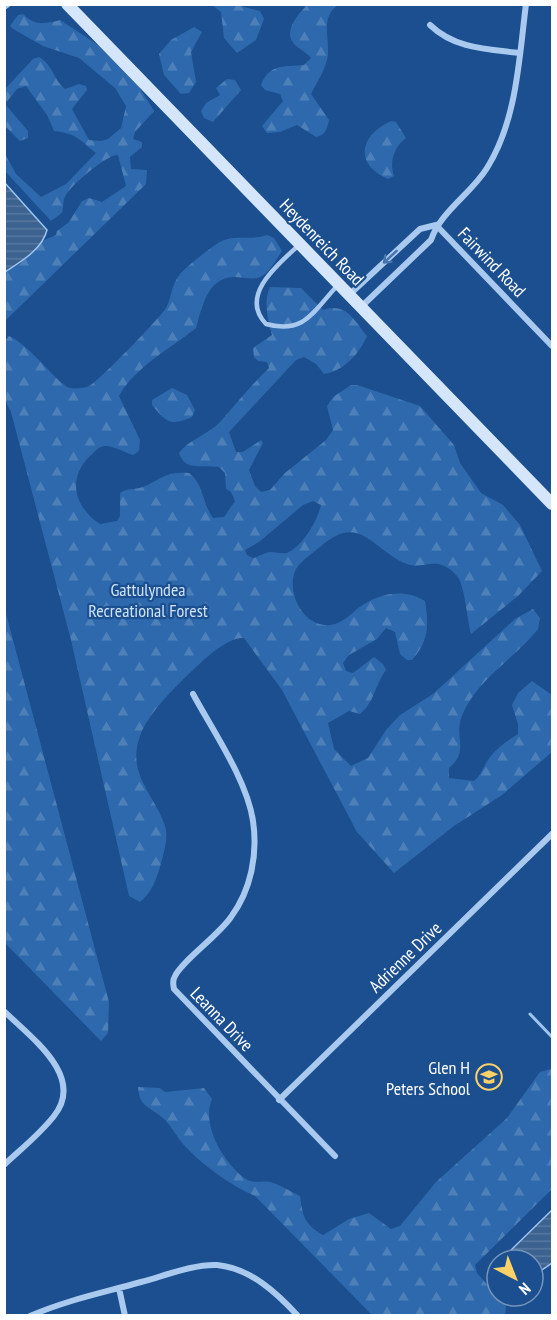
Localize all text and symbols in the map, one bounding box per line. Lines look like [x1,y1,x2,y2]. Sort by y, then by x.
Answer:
street label: Heydenreich Road [275,194,369,290]
street label: Fairwind Road [453,222,531,302]
one-way arrow [383,250,398,264]
park label: Gattulyndea Recreational Forest [88,578,208,622]
street label: Adrienne Drive [364,917,446,997]
street label: Leanna Drive [186,982,258,1056]
place label: Glen H Peters School [386,1056,471,1100]
school or university icon: Glen H Peters School [474,1062,504,1092]
north arrow [485,1248,545,1308]
text: N [515,1279,535,1299]

